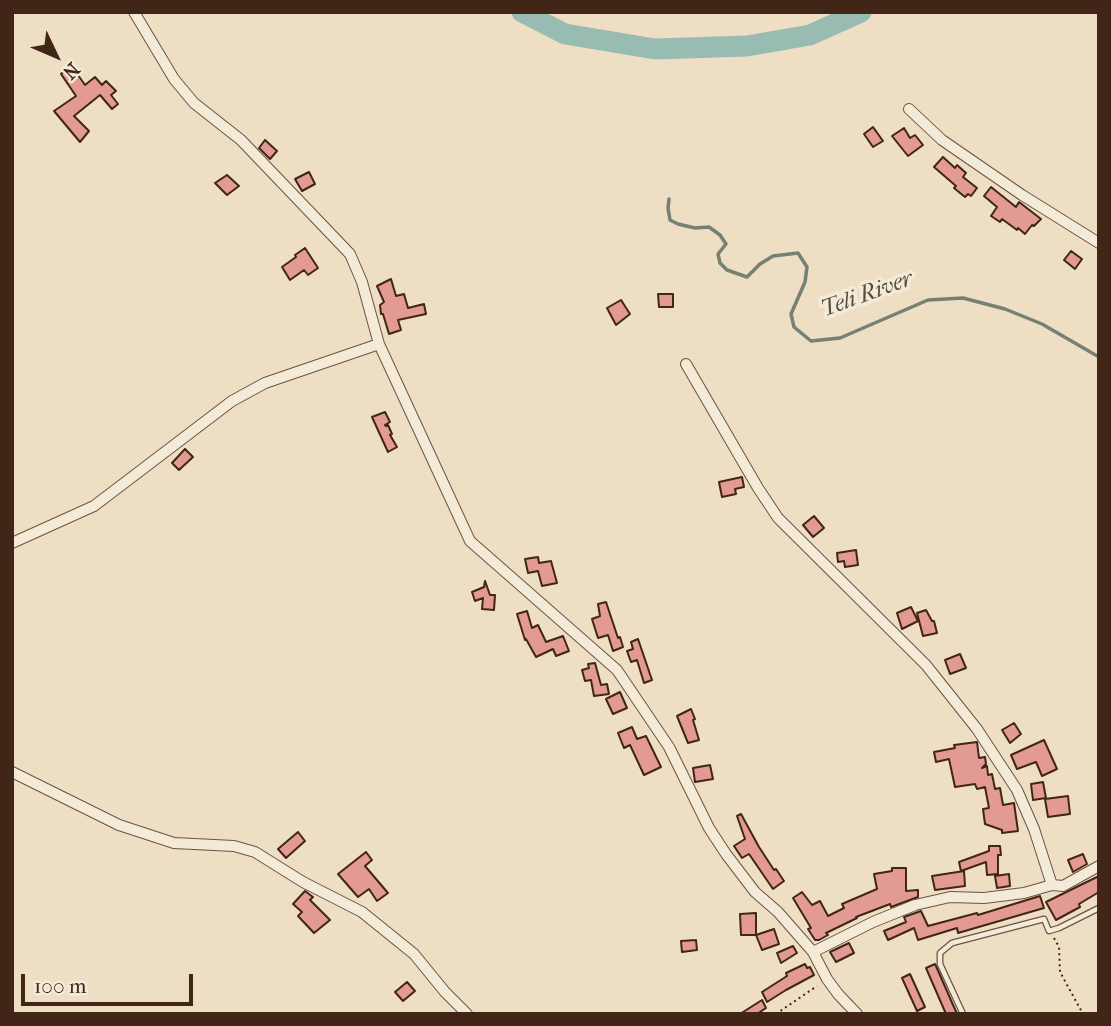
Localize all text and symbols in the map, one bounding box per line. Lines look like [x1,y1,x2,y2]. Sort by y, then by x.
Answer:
north arrow [21,21,91,91]
text: N [58,58,84,83]
water label: Teli River [817,266,917,324]
scale bar [24,960,196,1004]
text: 100 m [34,974,87,998]

